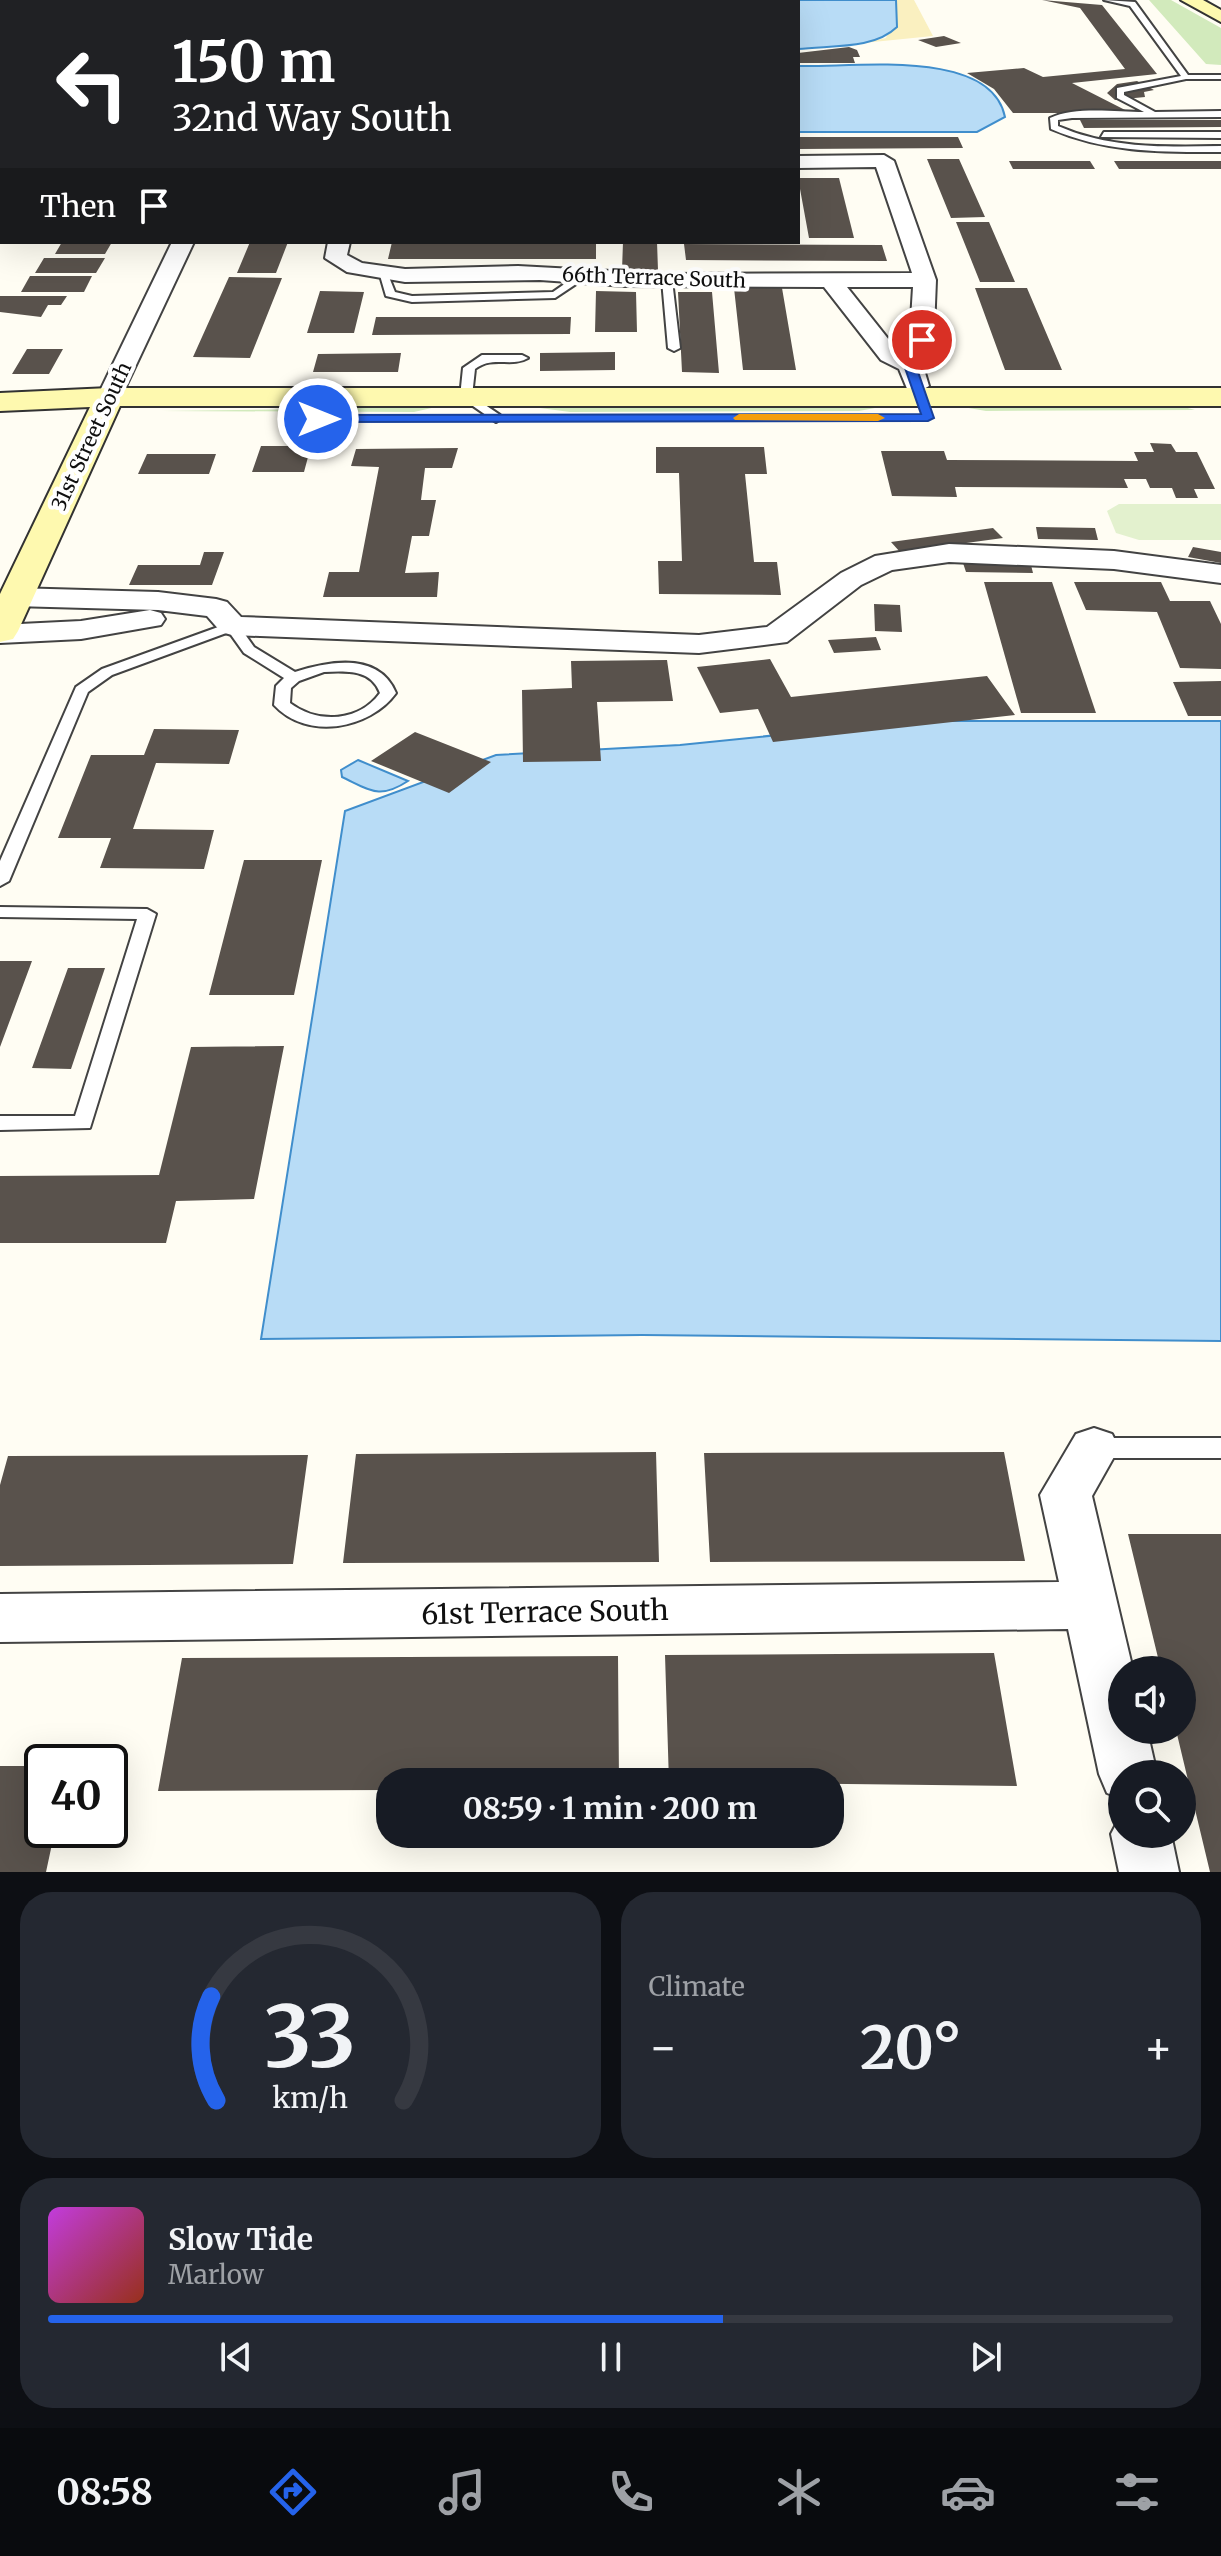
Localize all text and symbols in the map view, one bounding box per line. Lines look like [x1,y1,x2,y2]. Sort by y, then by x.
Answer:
text: 150 m [172,27,335,97]
icon: left [40,32,144,136]
text: 32nd Way South [172,96,452,141]
icon: arrive [132,184,176,228]
text: Then [40,187,116,225]
street label: 66th Terrace South [562,261,746,293]
pin [888,306,956,374]
icon: arrive [900,318,944,362]
street label: 31st Street South [46,358,136,514]
position arrow [276,377,360,461]
street label: 61st Terrace South [421,1592,669,1632]
map controls [1108,1656,1196,1848]
button: sound [1108,1656,1196,1744]
speed limit sign: 40 [24,1744,128,1848]
button: search [1108,1760,1196,1848]
text: 08:59 · 1 min · 200 m [463,1789,757,1827]
text: Climate [649,1970,745,2003]
text: 33 [264,1985,356,2090]
text: 20° [860,2010,962,2085]
text: − [649,2020,678,2075]
text: + [1144,2020,1173,2075]
text: km/h [272,2080,348,2116]
text: Slow Tide [168,2220,313,2258]
text: Marlow [168,2258,264,2291]
icon: previous [214,2335,258,2379]
icon: pause [589,2335,633,2379]
icon: next [964,2335,1008,2379]
icon: directions [265,2464,321,2520]
icon: music [434,2464,490,2520]
icon: phone [603,2464,659,2520]
icon: climate [771,2464,827,2520]
icon: car [940,2464,996,2520]
icon: filters [1109,2464,1165,2520]
text: 08:58 [56,2470,153,2515]

